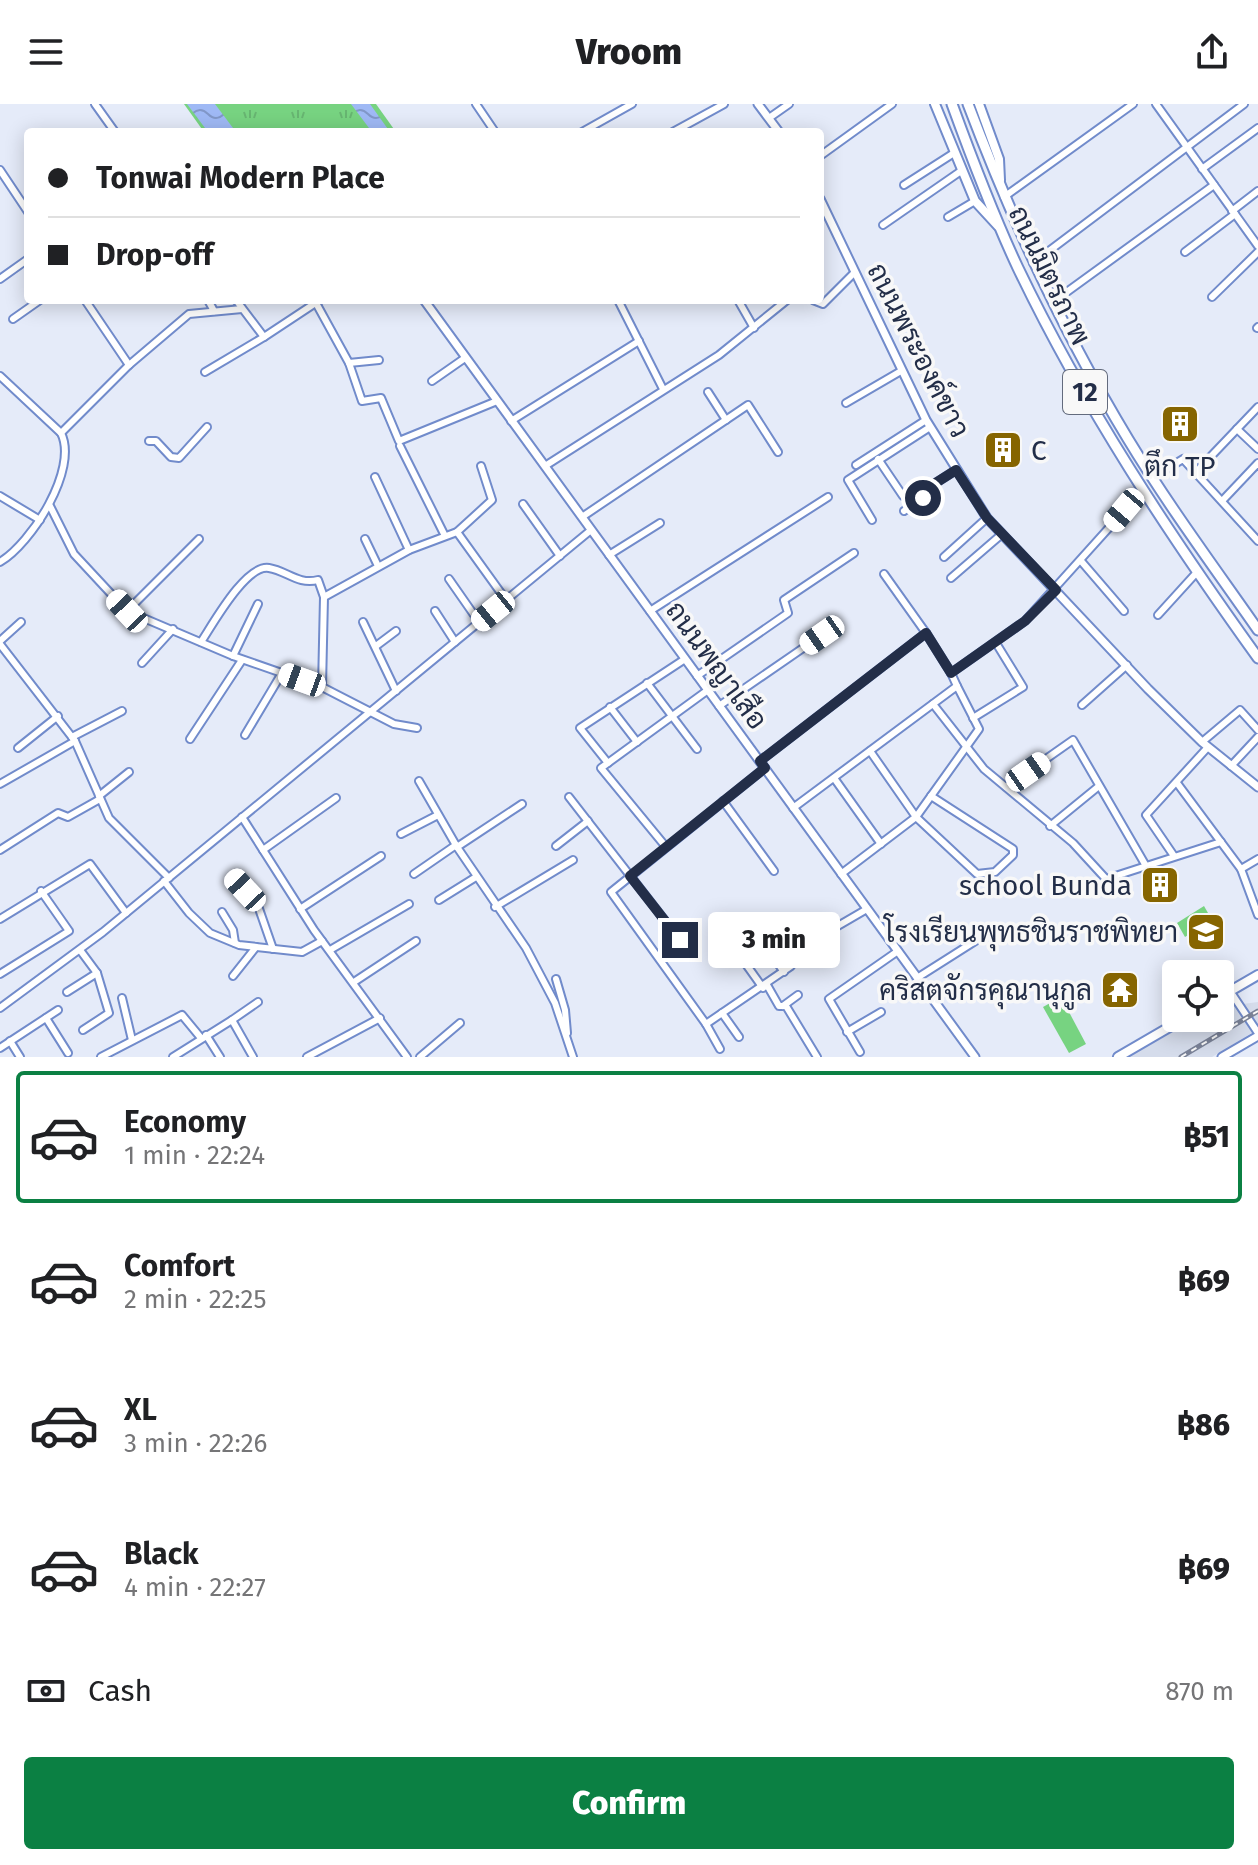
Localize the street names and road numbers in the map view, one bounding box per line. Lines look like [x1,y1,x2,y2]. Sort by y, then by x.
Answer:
street label: ถนนมิตรภาพ [1002,200,1097,350]
street label: ถนนพระองค์ขาว [860,256,979,443]
road number: 12 [1063,370,1107,414]
street label: ถนนพญาเสือ [658,594,776,736]

